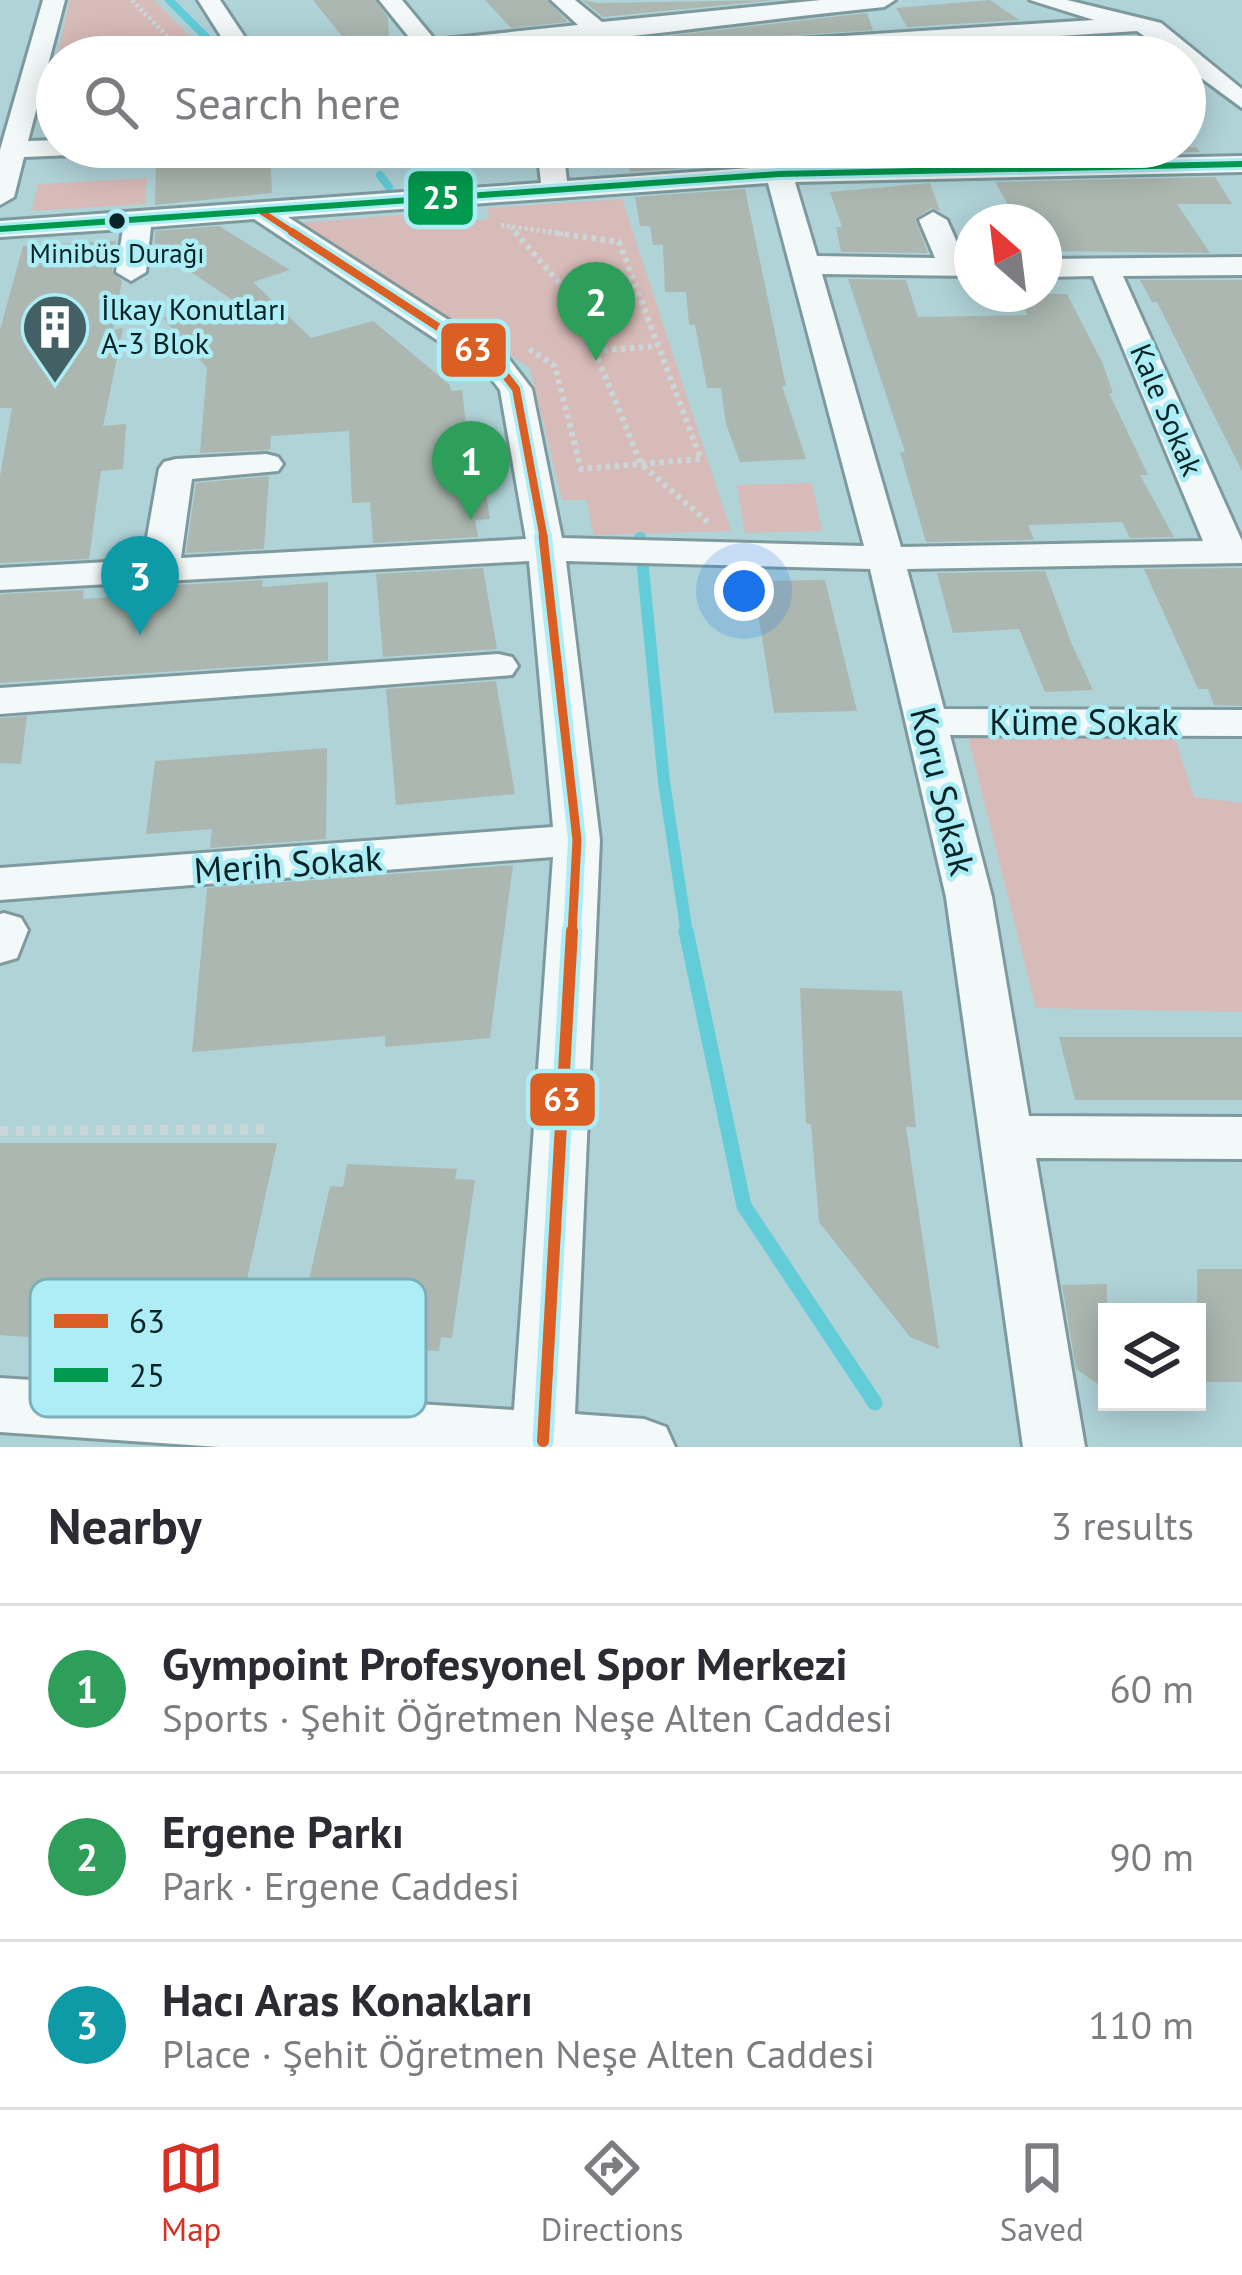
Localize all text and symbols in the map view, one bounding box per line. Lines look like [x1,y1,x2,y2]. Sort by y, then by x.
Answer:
search box [36,36,1206,168]
icon: search [78,69,144,135]
text: Search here [174,73,401,131]
line badge: 25 [406,169,475,227]
text: 25 [422,175,460,218]
north arrow [954,204,1062,312]
marker: Minibüs Durağı [106,210,128,232]
place label: Minibüs Durağı [30,236,204,270]
pin: 2 [557,262,635,361]
place label: İlkay Konutları A-3 Blok [101,289,286,362]
building icon: İlkay Konutları A-3 Blok [20,292,90,386]
line badge: 63 [439,321,508,379]
text: 63 [454,327,492,370]
street label: Kale Sokak [1122,337,1213,482]
pin: 1 [432,421,510,520]
pin: 3 [101,536,179,635]
your location [714,561,774,621]
street label: Küme Sokak [989,698,1179,745]
street label: Koru Sokak [900,702,987,880]
street label: Merih Sokak [192,833,384,894]
line badge: 63 [528,1071,597,1128]
text: 63 [543,1077,581,1120]
legend [30,1279,426,1417]
text: 63 [129,1299,165,1342]
map controls [1098,1303,1206,1411]
button: layers [1098,1303,1206,1411]
text: 25 [129,1353,165,1396]
text: Nearby [48,1492,202,1558]
text: 3 results [1051,1500,1194,1551]
text: Gympoint Profesyonel Spor Merkezi [162,1634,848,1692]
text: 1 [76,1663,98,1714]
text: 60 m [1109,1663,1194,1714]
text: Sports · Şehit Öğretmen Neşe Alten Caddesi [162,1692,893,1743]
text: Ergene Parkı [162,1802,404,1860]
text: 2 [76,1831,98,1882]
text: 90 m [1109,1831,1194,1882]
text: Park · Ergene Caddesi [162,1860,520,1911]
text: Hacı Aras Konakları [162,1970,533,2028]
text: 3 [76,1999,98,2050]
text: 110 m [1088,1999,1194,2050]
text: Place · Şehit Öğretmen Neşe Alten Caddesi [162,2028,875,2079]
tab: Map [158,2135,224,2250]
tab: Directions [541,2135,683,2250]
tab: Saved [1000,2135,1084,2250]

